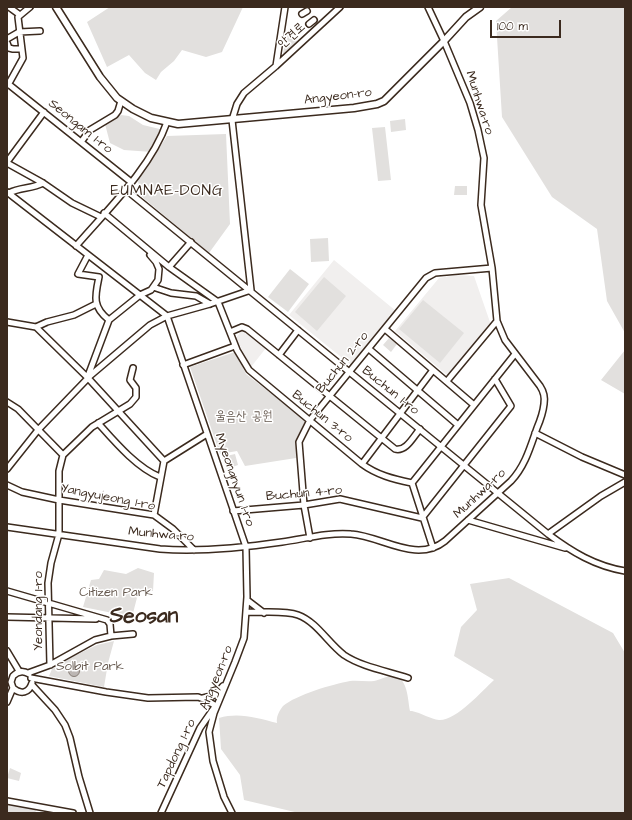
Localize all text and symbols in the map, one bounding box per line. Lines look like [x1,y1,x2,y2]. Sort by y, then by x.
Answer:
scale bar [492,12,563,38]
text: 100 m [497,18,528,35]
street label: 안견로 [275,20,309,52]
street label: Munhwa-ro [461,69,497,137]
street label: Angyeon-ro [303,85,373,109]
street label: Seongam 1-ro [45,96,115,158]
district label: EUMNAE-DONG [111,183,223,201]
street label: Buchun 2-ro [313,329,373,397]
street label: Buchun 1-ro [358,363,422,419]
street label: Buchun 3-ro [288,388,356,446]
park label: 울음산 공원 [215,409,273,425]
street label: Myeongnyun 1-ro [211,431,257,529]
street label: Munhwa-ro [451,466,509,522]
street label: Yangyujeong 1-ro [60,481,156,515]
street label: Buchun 4-ro [265,483,343,505]
street label: Munhwa-ro [127,524,195,546]
street label: Yeondang 1-ro [31,571,47,651]
park label: Citizen Park [79,585,153,601]
district label: Seosan [110,605,178,631]
street label: Angyeon-ro [197,644,237,712]
park label: Solbit Park [56,659,124,675]
street label: Tapdong 1-ro [154,717,200,791]

